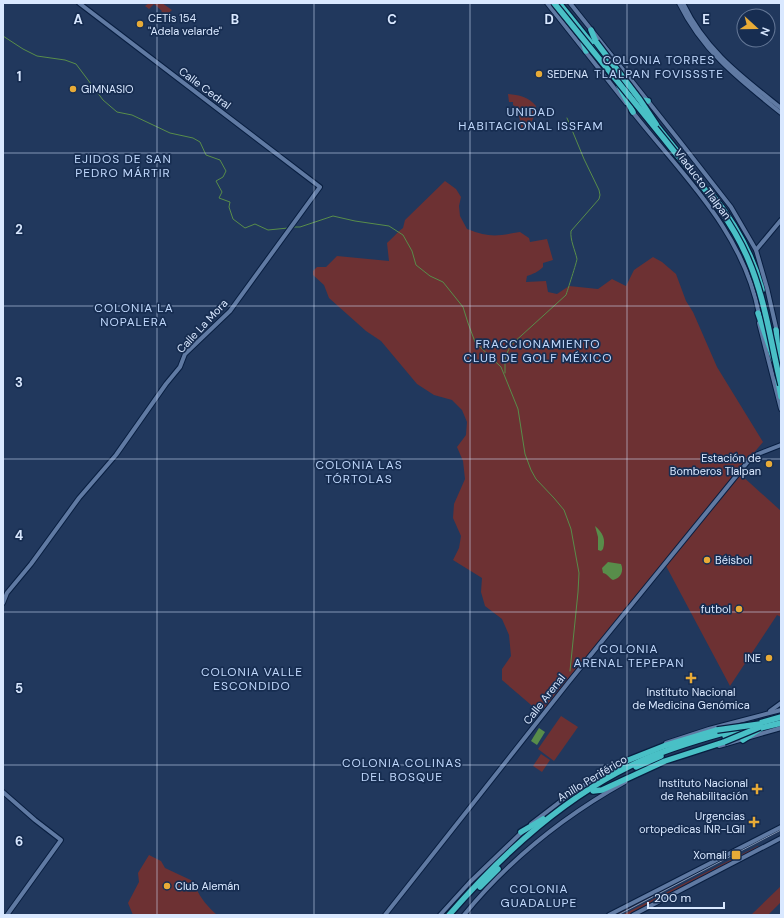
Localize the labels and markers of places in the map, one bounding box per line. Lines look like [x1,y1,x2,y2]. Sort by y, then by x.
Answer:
place label: CETis 154 "Adela velarde" [148,11,222,38]
marker: CETis 154 "Adela velarde" [135,19,145,29]
place label: SEDENA [547,67,588,81]
marker: SEDENA [534,69,544,79]
place label: GIMNASIO [81,82,134,96]
marker: GIMNASIO [68,84,78,94]
place label: Estación de Bomberos Tlalpan [670,451,761,478]
marker: Estación de Bomberos Tlalpan [764,459,774,469]
place label: Béisbol [715,553,752,567]
marker: Béisbol [702,555,712,565]
place label: futbol [701,602,731,616]
marker: futbol [734,604,744,614]
place label: INE [745,651,761,665]
marker: INE [764,653,774,663]
marker: Instituto Nacional de Medicina Genómica [685,672,697,684]
place label: Instituto Nacional de Medicina Genómica [632,685,750,712]
place label: Instituto Nacional de Rehabilitación [659,776,748,803]
marker: Instituto Nacional de Rehabilitación [751,783,763,795]
place label: Urgencias ortopedicas INR-LGII [639,809,745,836]
marker: Urgencias ortopedicas INR-LGII [748,816,760,828]
place label: Xomali [693,848,727,862]
marker: Xomali [730,849,742,861]
place label: Club Alemán [175,879,240,893]
marker: Club Alemán [162,881,172,891]

